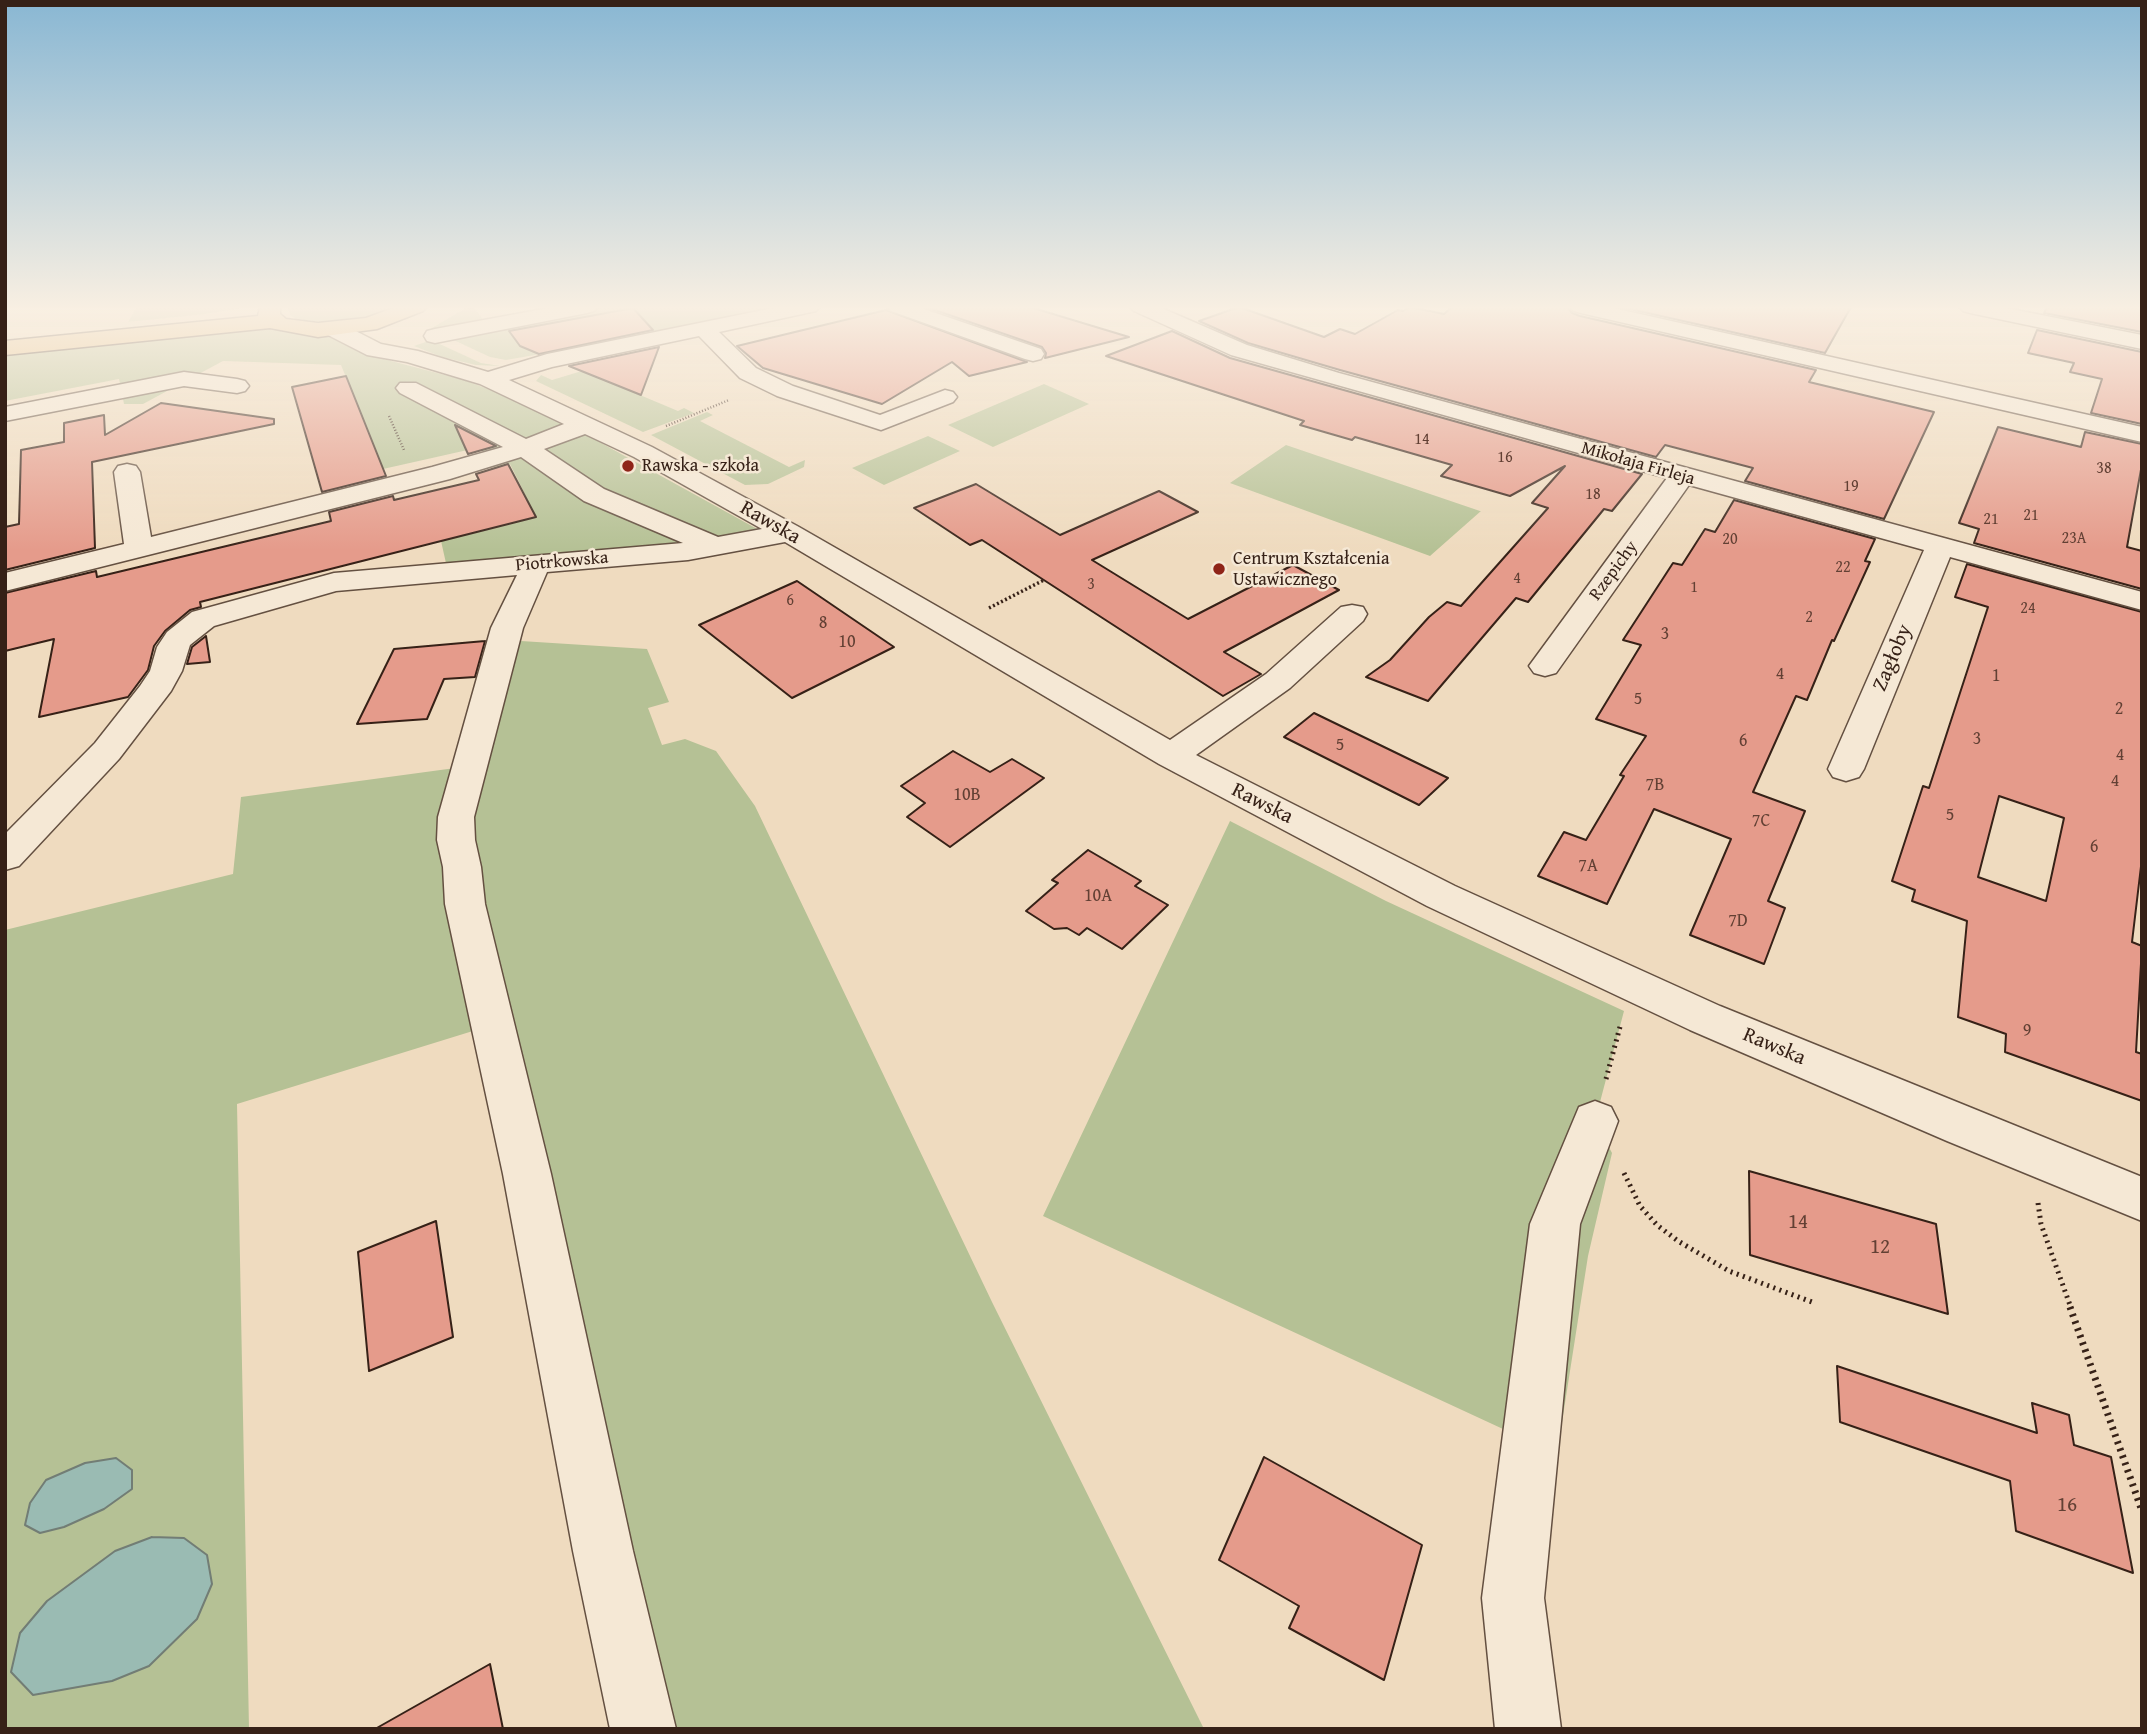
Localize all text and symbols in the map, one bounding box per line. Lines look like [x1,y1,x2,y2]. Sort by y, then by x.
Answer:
house number: 14 [1414,430,1430,450]
street label: Mikołaja Firleja [1579,437,1697,491]
house number: 16 [1497,448,1513,468]
place label: Rawska - szkoła [642,455,759,477]
marker: Rawska - szkoła [620,458,636,474]
house number: 38 [2096,459,2112,479]
house number: 19 [1843,477,1859,497]
house number: 18 [1585,485,1601,505]
street label: Rawska [735,496,805,550]
house number: 21 [2023,506,2039,526]
house number: 21 [1983,510,1999,530]
house number: 23A [2061,529,2087,549]
house number: 20 [1722,530,1738,550]
street label: Rzepichy [1585,537,1643,605]
street label: Piotrkowska [515,547,609,577]
place label: Centrum Kształcenia Ustawicznego [1233,548,1389,590]
house number: 22 [1835,558,1851,578]
marker: Centrum Kształcenia Ustawicznego [1211,561,1227,577]
house number: 4 [1513,569,1521,589]
house number: 3 [1087,575,1095,595]
house number: 1 [1690,578,1698,598]
house number: 6 [786,591,794,611]
house number: 24 [2020,599,2036,619]
house number: 2 [1805,608,1813,628]
house number: 8 [819,612,827,634]
street label: Zagłoby [1868,621,1918,695]
house number: 3 [1661,623,1669,645]
house number: 10 [838,631,856,653]
house number: 4 [1776,663,1784,685]
house number: 1 [1992,665,2000,687]
house number: 5 [1634,688,1642,710]
house number: 2 [2115,698,2123,720]
house number: 3 [1973,728,1981,750]
house number: 6 [1739,730,1747,752]
house number: 5 [1336,734,1344,756]
house number: 4 [2116,744,2124,766]
house number: 4 [2111,770,2119,792]
house number: 7B [1646,774,1664,796]
street label: Rawska [1227,778,1297,830]
house number: 10B [953,784,981,806]
house number: 5 [1946,804,1954,826]
house number: 7C [1752,810,1770,832]
house number: 6 [2090,836,2098,858]
house number: 7A [1578,855,1598,877]
house number: 10A [1084,885,1112,907]
house number: 7D [1728,910,1748,932]
house number: 9 [2023,1020,2031,1042]
street label: Rawska [1739,1023,1809,1071]
house number: 14 [1788,1210,1808,1236]
house number: 12 [1870,1235,1890,1261]
house number: 16 [2057,1493,2077,1519]

